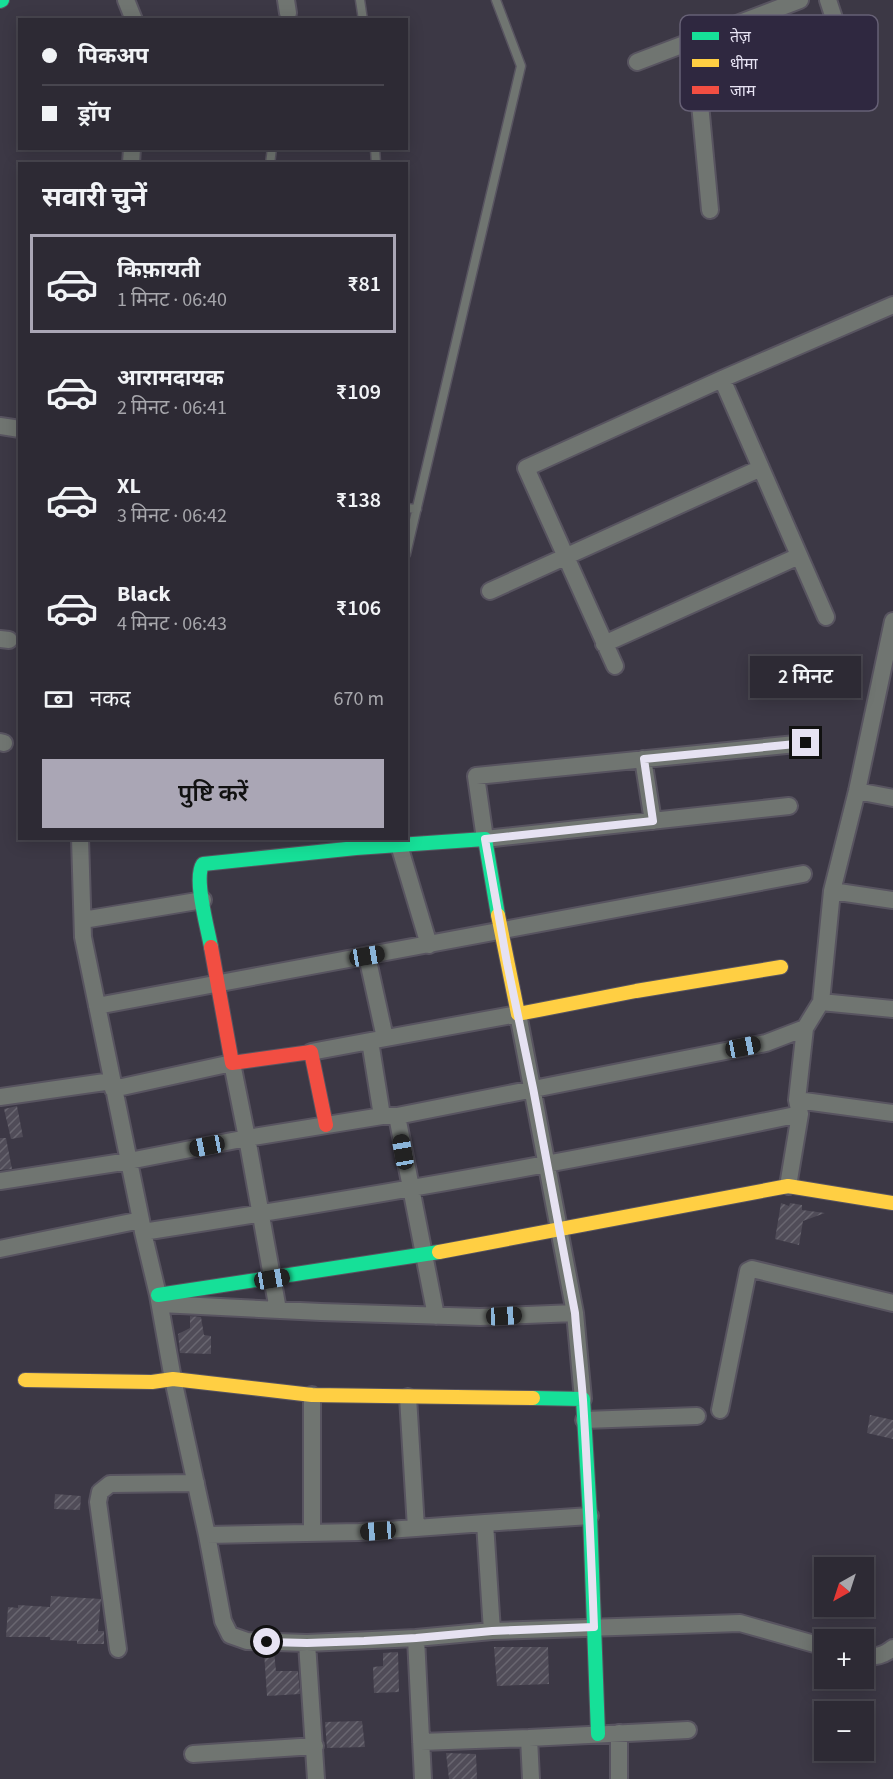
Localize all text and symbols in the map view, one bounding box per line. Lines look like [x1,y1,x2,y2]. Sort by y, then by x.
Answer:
legend [680,15,878,111]
text: तेज़ [730,26,752,48]
text: पिकअप [78,40,149,72]
text: धीमा [730,53,759,75]
text: जाम [730,80,756,102]
text: ड्रॉप [78,98,111,130]
text: सवारी चुनें [42,178,147,217]
text: किफ़ायती [117,254,201,286]
icon: car [45,257,99,311]
text: ₹81 [347,268,381,300]
text: 1 मिनट · 06:40 [117,286,227,314]
text: आरामदायक [117,362,224,394]
icon: car [45,365,99,419]
text: ₹109 [336,376,381,408]
text: 2 मिनट · 06:41 [117,394,227,422]
text: XL [117,470,141,502]
icon: car [45,473,99,527]
text: ₹138 [336,484,381,516]
text: 3 मिनट · 06:42 [117,502,227,530]
text: Black [117,578,171,610]
icon: car [45,581,99,635]
text: ₹106 [336,592,381,624]
text: 4 मिनट · 06:43 [117,610,227,638]
callout: 2 मिनट [750,656,862,698]
text: 2 मिनट [778,663,833,691]
icon: cash [42,683,75,716]
text: नकद [90,683,131,715]
text: 670 m [334,685,384,713]
route end [792,729,819,756]
button: पुष्टि करें [42,759,384,828]
car [348,944,386,968]
car [724,1035,762,1059]
car [391,1133,415,1171]
car [188,1134,226,1158]
car [253,1267,291,1291]
car [486,1306,522,1326]
car [359,1521,397,1541]
north arrow [814,1557,874,1617]
map controls [814,1557,874,1761]
route start [253,1628,280,1655]
button: + [814,1629,874,1689]
button: − [814,1701,874,1761]

